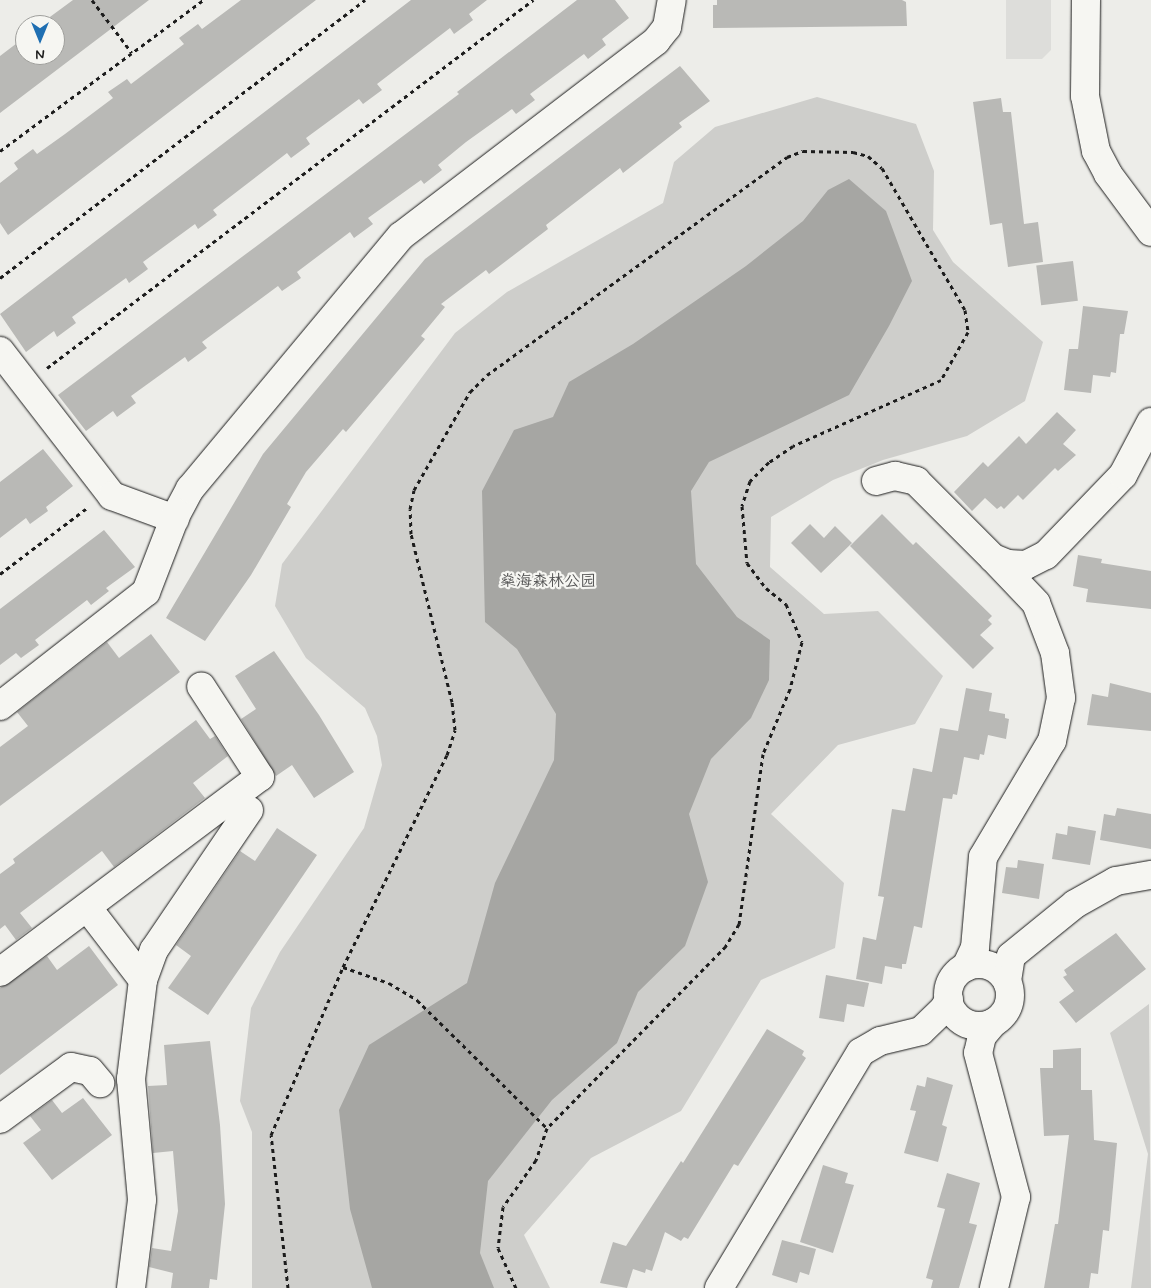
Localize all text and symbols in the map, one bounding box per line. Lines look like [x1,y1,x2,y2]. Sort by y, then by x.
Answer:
north arrow [15,15,65,65]
text: N [35,45,45,63]
park label: 燊海森林公园 [500,572,596,592]

